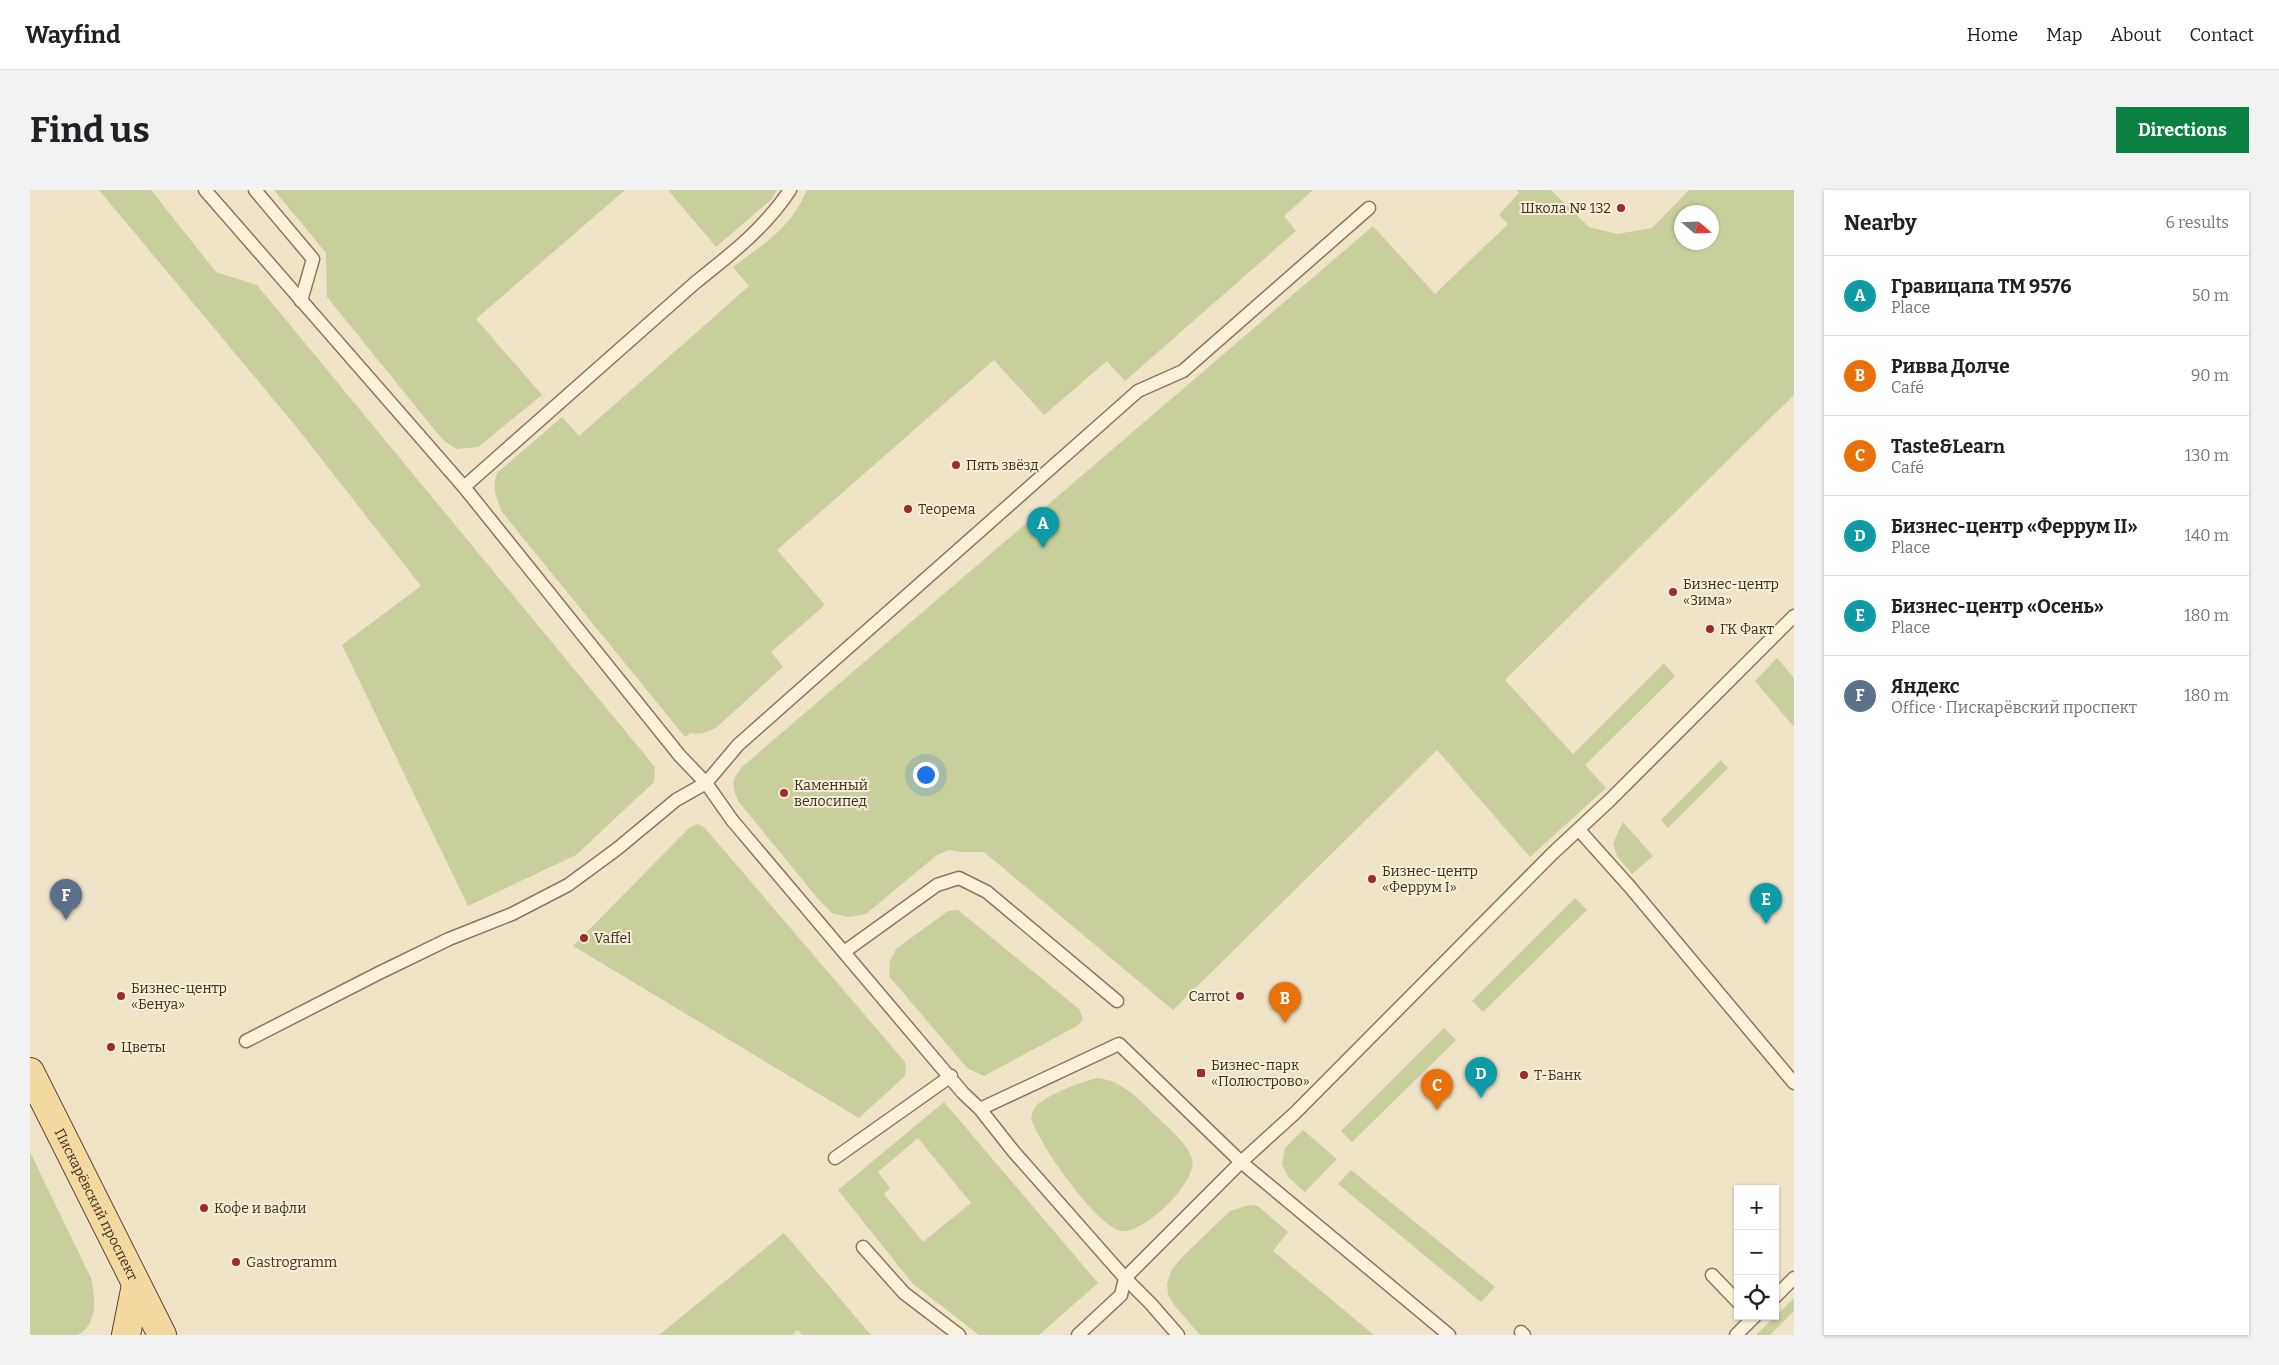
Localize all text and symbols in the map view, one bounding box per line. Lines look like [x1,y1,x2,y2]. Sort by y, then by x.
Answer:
text: Wayfind [25,21,121,49]
text: Home [1967,24,2018,46]
text: Map [2046,24,2082,46]
text: About [2110,24,2161,46]
text: Contact [2189,24,2254,46]
button: Directions [2116,107,2249,153]
text: Find us [30,109,150,151]
place label: Школа № 132 [1521,200,1611,217]
marker: Школа № 132 [1615,202,1627,214]
north arrow [1674,205,1719,250]
text: Nearby [1844,210,1917,236]
text: 6 results [2166,213,2229,232]
text: Гравицапа ТМ 9576 [1891,275,2071,298]
text: A [1854,286,1866,305]
text: 50 m [2192,286,2229,305]
text: Place [1891,298,1930,317]
text: Ривва Долче [1891,355,2010,378]
text: B [1855,366,1865,385]
text: 90 m [2191,366,2229,385]
text: Café [1891,378,1924,397]
text: Taste&Learn [1891,435,2005,458]
text: C [1855,446,1865,465]
text: 130 m [2185,446,2229,465]
place label: Пять звёзд [966,457,1039,474]
text: Café [1891,458,1924,477]
marker: Пять звёзд [950,459,962,471]
place label: Теорема [918,501,976,518]
marker: Теорема [902,503,914,515]
pin: A [1027,507,1059,548]
text: Бизнес-центр «Феррум II» [1891,515,2138,538]
text: D [1854,526,1866,545]
text: 140 m [2184,526,2229,545]
text: Place [1891,538,1930,557]
place label: Бизнес-центр «Зима» [1683,576,1779,609]
marker: Бизнес-центр «Зима» [1667,586,1679,598]
text: Бизнес-центр «Осень» [1891,595,2104,618]
text: E [1855,606,1865,625]
text: 180 m [2184,606,2229,625]
text: Place [1891,618,1930,637]
place label: ГК Факт [1720,621,1774,638]
marker: ГК Факт [1704,623,1716,635]
text: Яндекс [1891,675,1960,698]
text: F [1856,686,1865,705]
text: 180 m [2184,686,2229,705]
text: Office · Пискарёвский проспект [1891,698,2137,717]
your location [913,762,939,788]
place label: Каменный велосипед [794,777,868,810]
marker: Каменный велосипед [778,787,790,799]
place label: Бизнес-центр «Феррум I» [1382,863,1478,896]
marker: Бизнес-центр «Феррум I» [1366,873,1378,885]
pin: F [50,879,82,920]
pin: E [1750,883,1782,924]
place label: Vaffel [594,930,631,947]
marker: Vaffel [578,932,590,944]
place label: Бизнес-центр «Бенуа» [131,980,227,1013]
pin: B [1269,982,1301,1023]
place label: Carrot [1189,988,1230,1005]
marker: Бизнес-центр «Бенуа» [115,990,127,1002]
marker: Carrot [1234,990,1246,1002]
place label: Цветы [121,1039,166,1056]
marker: Цветы [105,1041,117,1053]
place label: Бизнес-парк «Полюстрово» [1211,1057,1310,1090]
pin: D [1465,1057,1497,1098]
marker: Бизнес-парк «Полюстрово» [1195,1067,1207,1079]
place label: Т-Банк [1534,1067,1582,1084]
pin: C [1421,1069,1453,1110]
marker: Т-Банк [1518,1069,1530,1081]
street label: Пискарёвский проспект [51,1126,141,1283]
map controls [1734,1185,1779,1320]
button: + [1734,1185,1779,1230]
place label: Кофе и вафли [214,1200,306,1217]
marker: Кофе и вафли [198,1202,210,1214]
button: − [1734,1230,1779,1275]
place label: Gastrogramm [246,1254,338,1271]
marker: Gastrogramm [230,1256,242,1268]
button: locate [1734,1275,1779,1320]

